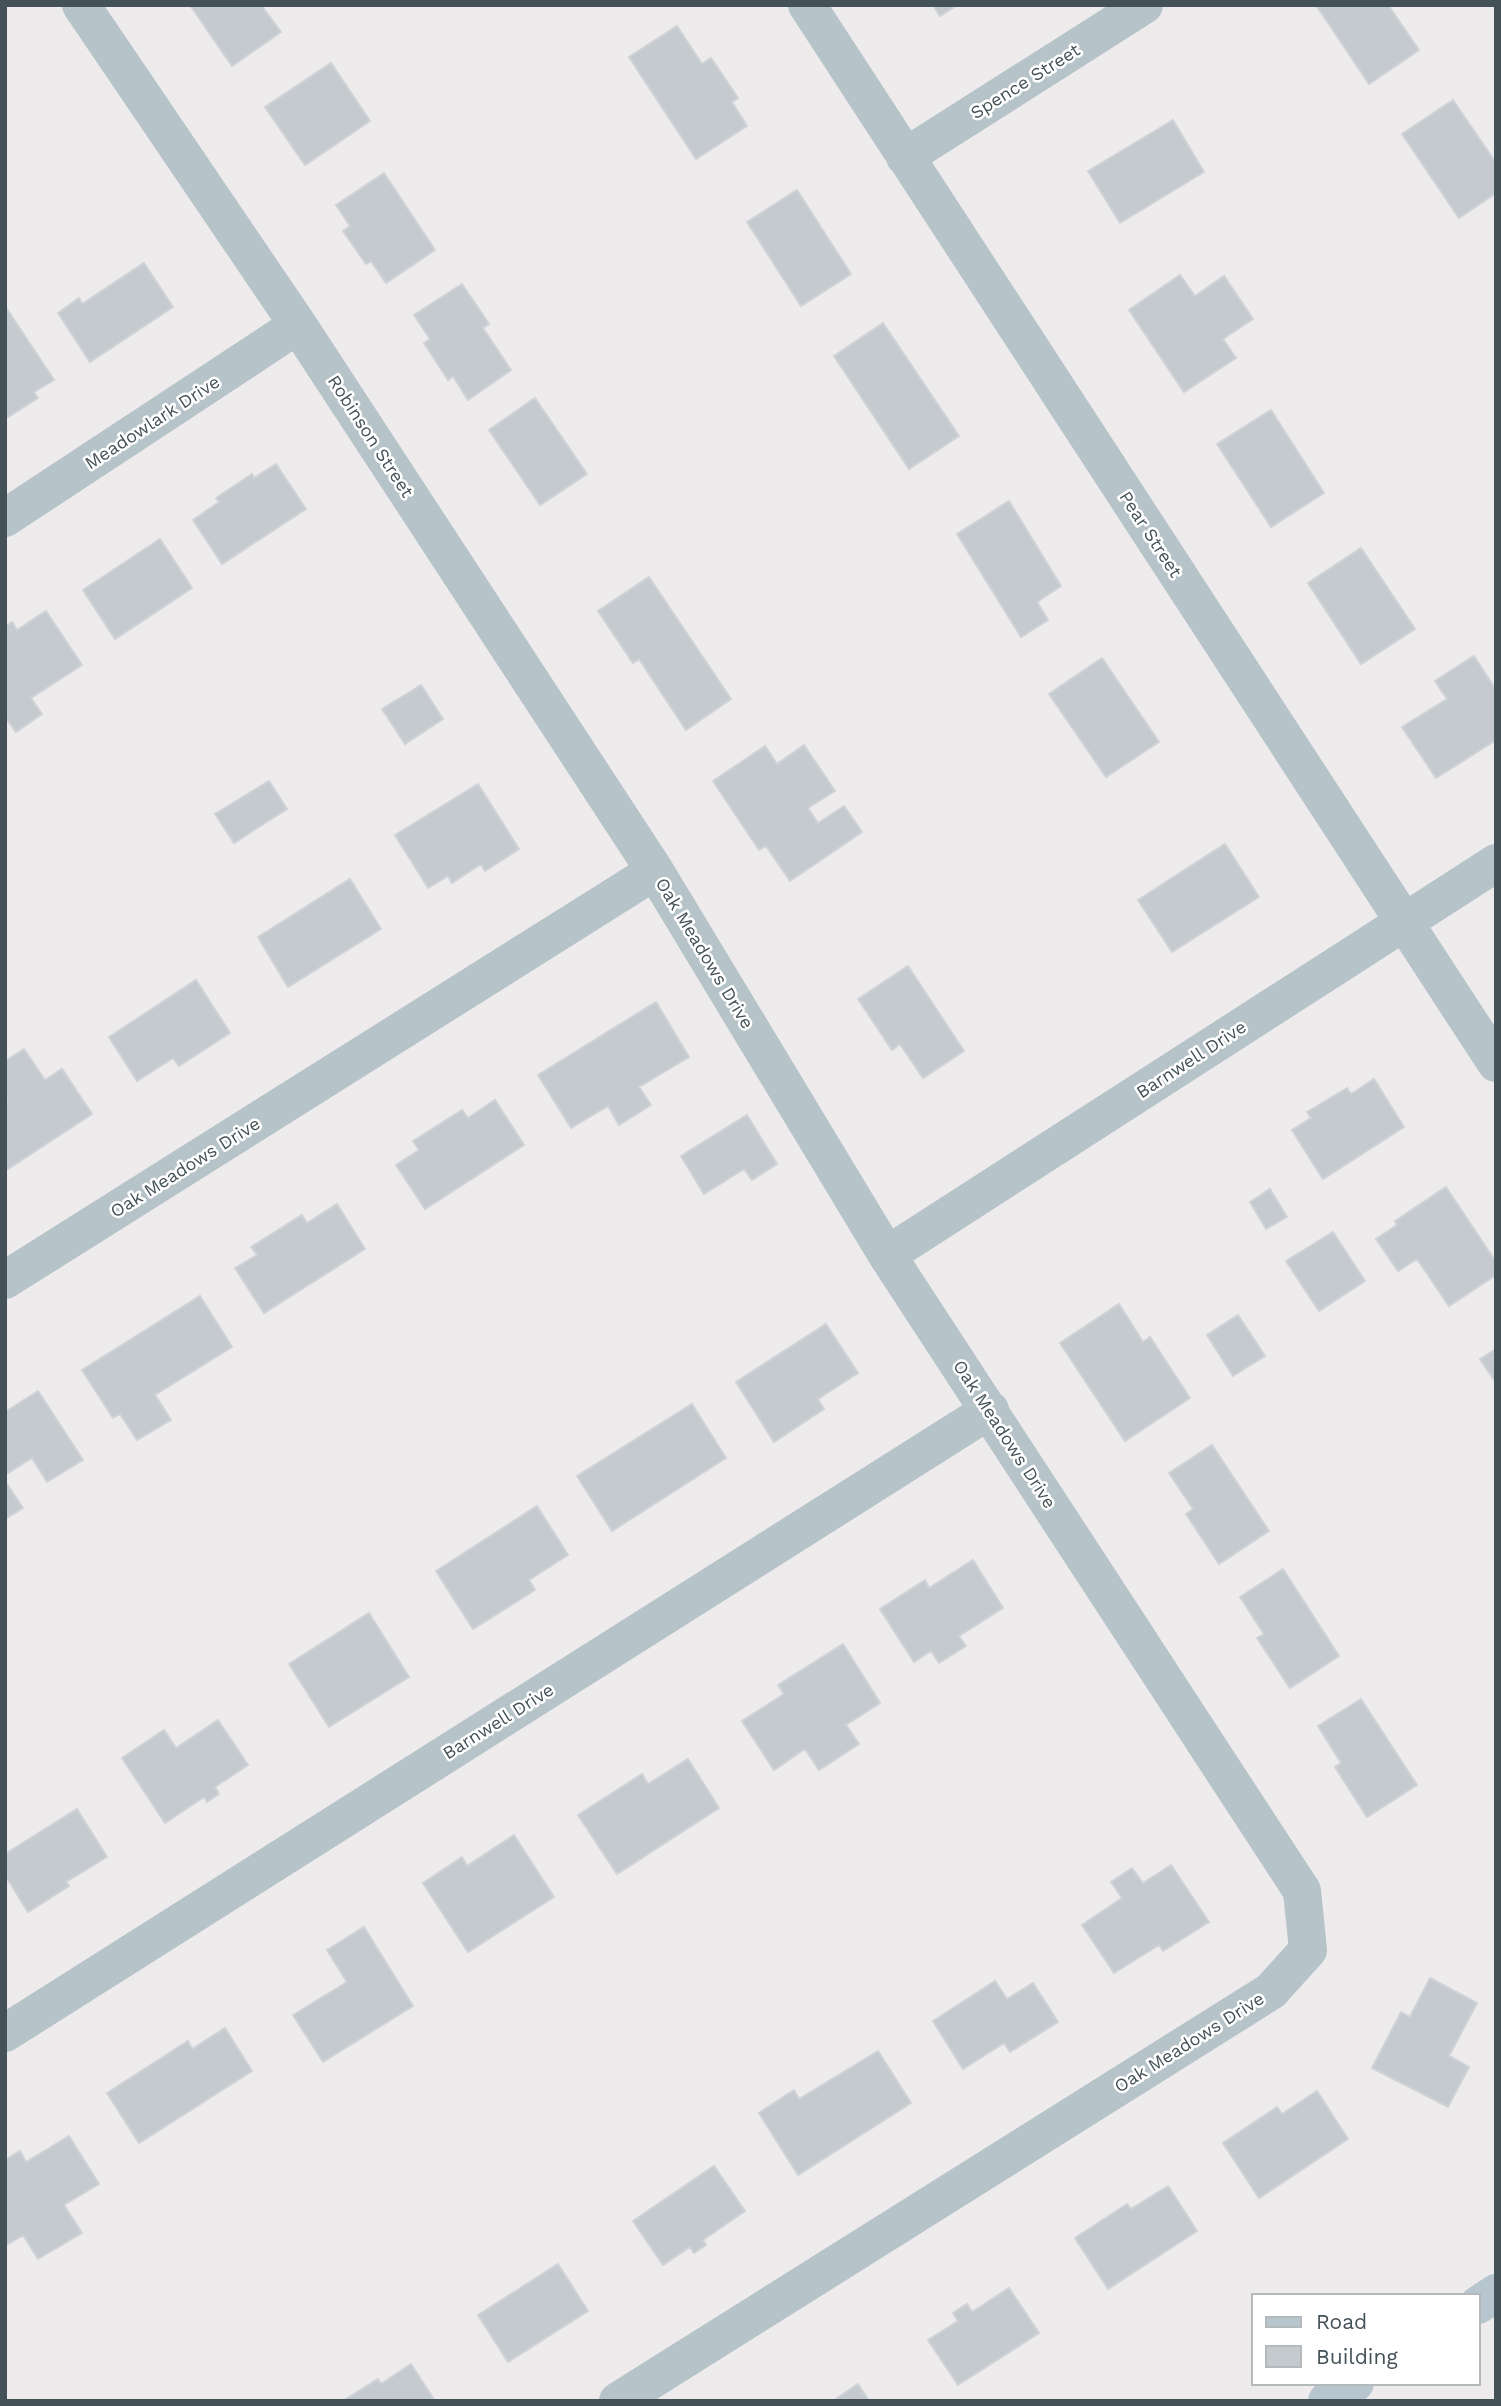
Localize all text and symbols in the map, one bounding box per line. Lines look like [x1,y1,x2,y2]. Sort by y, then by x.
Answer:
street label: Spence Street [966,39,1084,123]
street label: Meadowlark Drive [81,371,223,473]
street label: Robinson Street [324,371,419,501]
street label: Pear Street [1115,487,1187,581]
street label: Oak Meadows Drive [652,874,758,1032]
street label: Barnwell Drive [1132,1016,1250,1102]
street label: Oak Meadows Drive [106,1112,264,1222]
street label: Oak Meadows Drive [949,1356,1061,1512]
street label: Barnwell Drive [439,1679,557,1763]
street label: Oak Meadows Drive [1110,1987,1268,2097]
legend [1252,2294,1480,2385]
text: Road [1316,2309,1367,2334]
text: Building [1316,2344,1398,2369]

